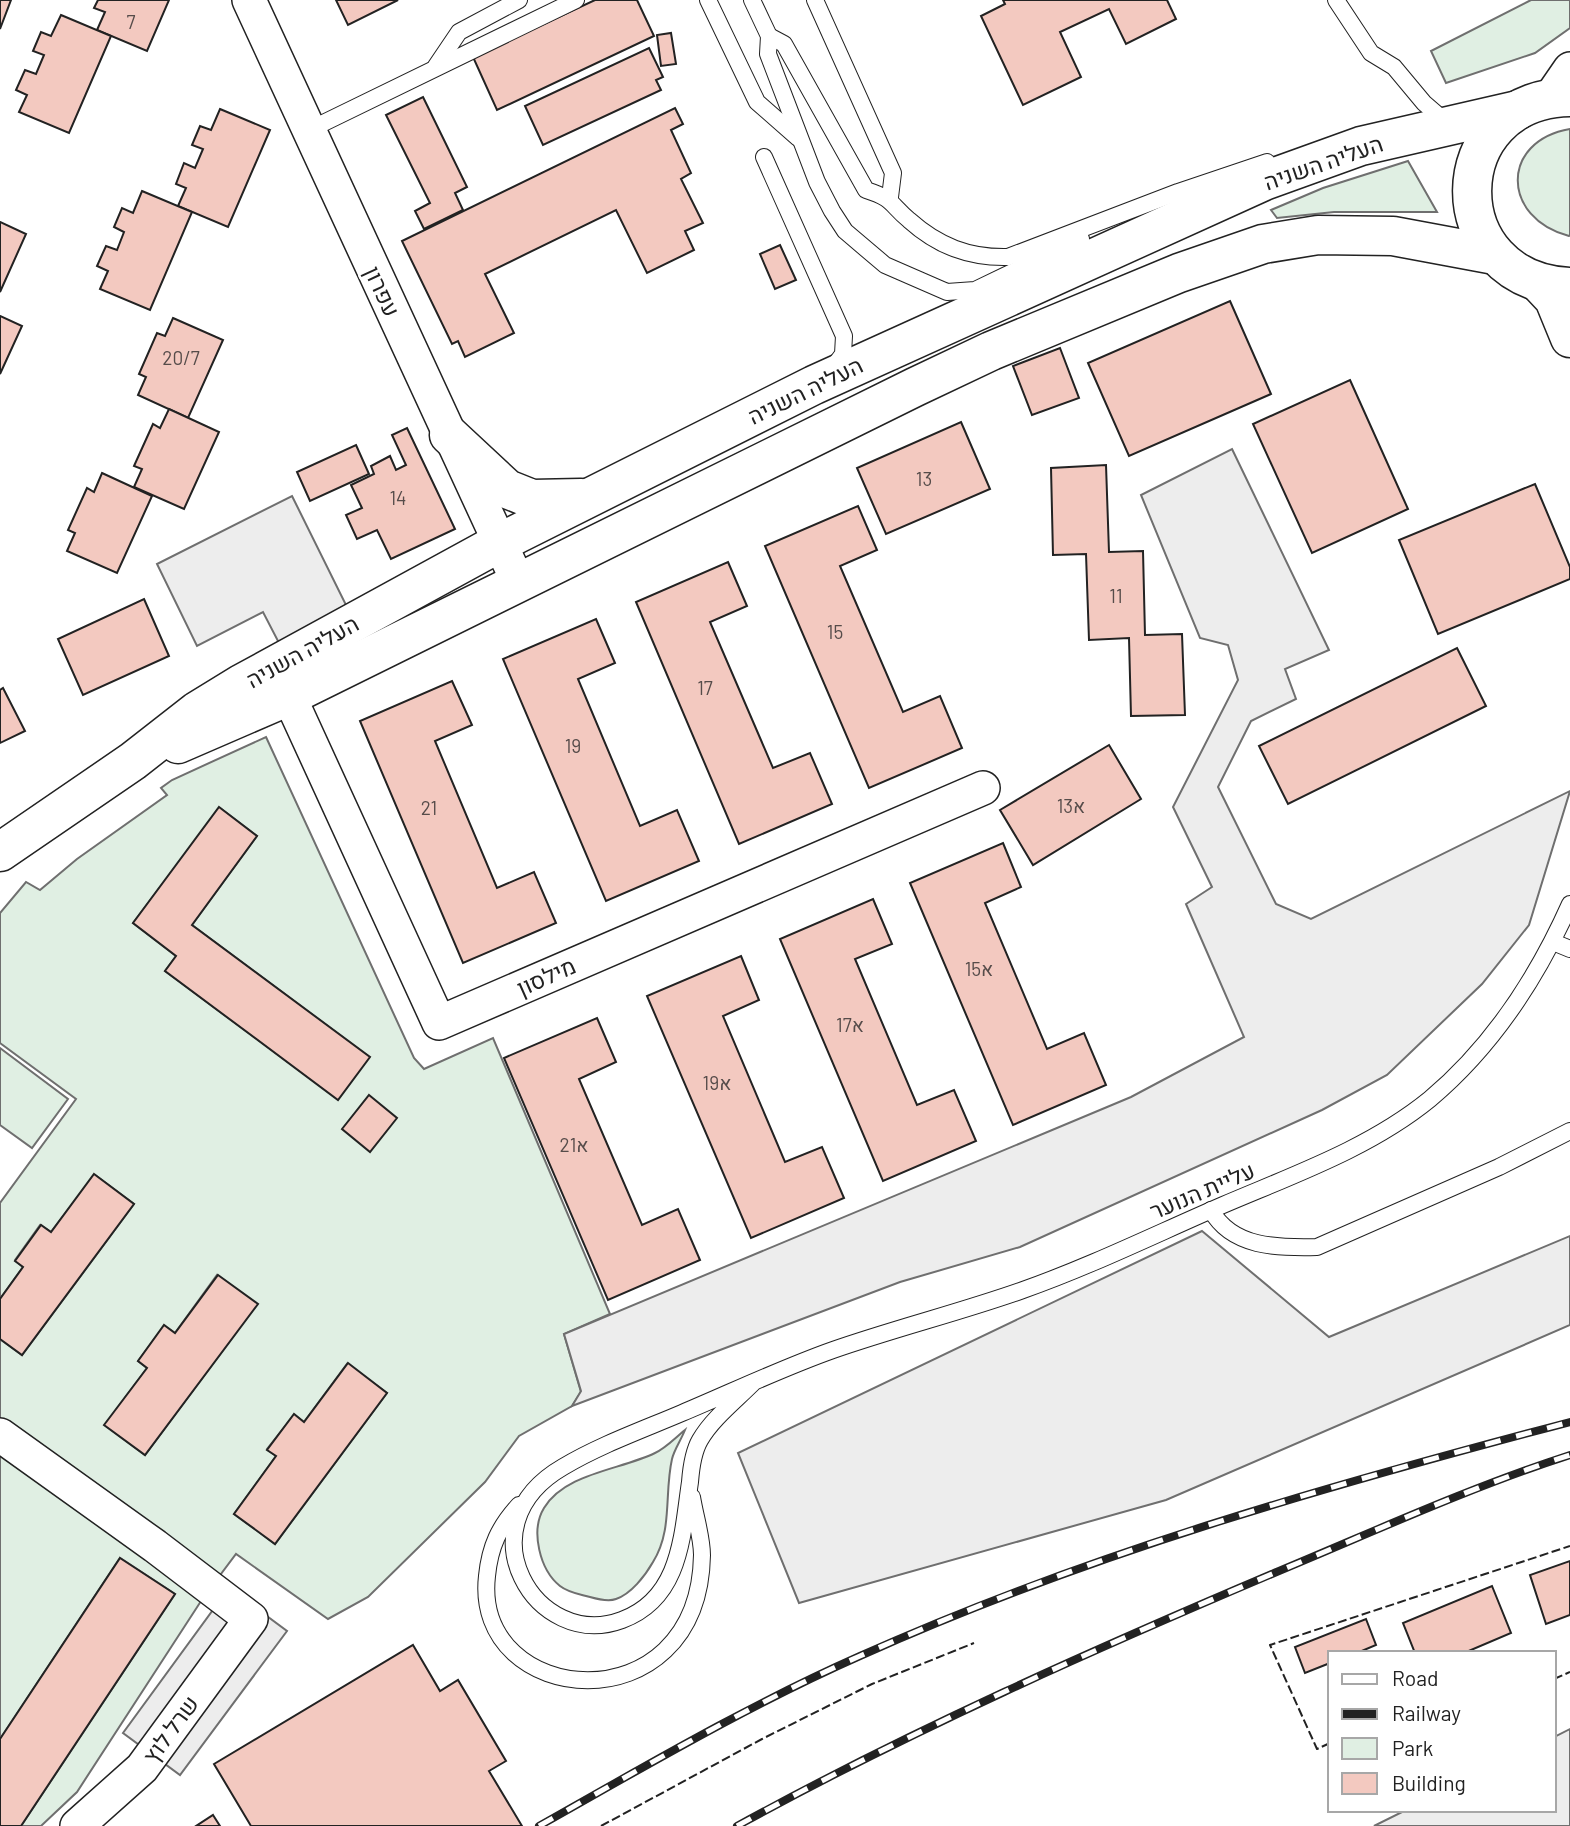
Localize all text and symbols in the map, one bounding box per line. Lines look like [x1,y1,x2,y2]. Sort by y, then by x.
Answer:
house number: 7 [127,10,136,33]
street label: העליה השניה [1260,129,1386,195]
street label: עפרון [359,261,407,321]
house number: 20/7 [162,346,200,369]
street label: העליה השניה [743,350,867,430]
house number: 13 [916,467,932,490]
house number: 14 [389,486,407,509]
house number: 11 [1109,584,1123,607]
street label: העליה השניה [241,609,363,693]
house number: 15 [827,620,843,643]
house number: 17 [697,676,713,699]
house number: 19 [565,734,581,757]
house number: 13א [1057,794,1085,817]
house number: 21 [421,796,437,819]
street label: מילסון [512,951,580,1001]
house number: 15א [965,957,993,980]
house number: 17א [836,1013,864,1036]
house number: 19א [703,1071,731,1094]
house number: 21א [559,1133,589,1156]
street label: עליית הנוער [1145,1155,1259,1225]
legend [1328,1651,1556,1812]
text: Road [1392,1665,1438,1690]
street label: שרל לוץ [136,1690,204,1768]
text: Railway [1392,1700,1461,1725]
text: Park [1392,1735,1433,1760]
text: Building [1392,1770,1466,1795]

